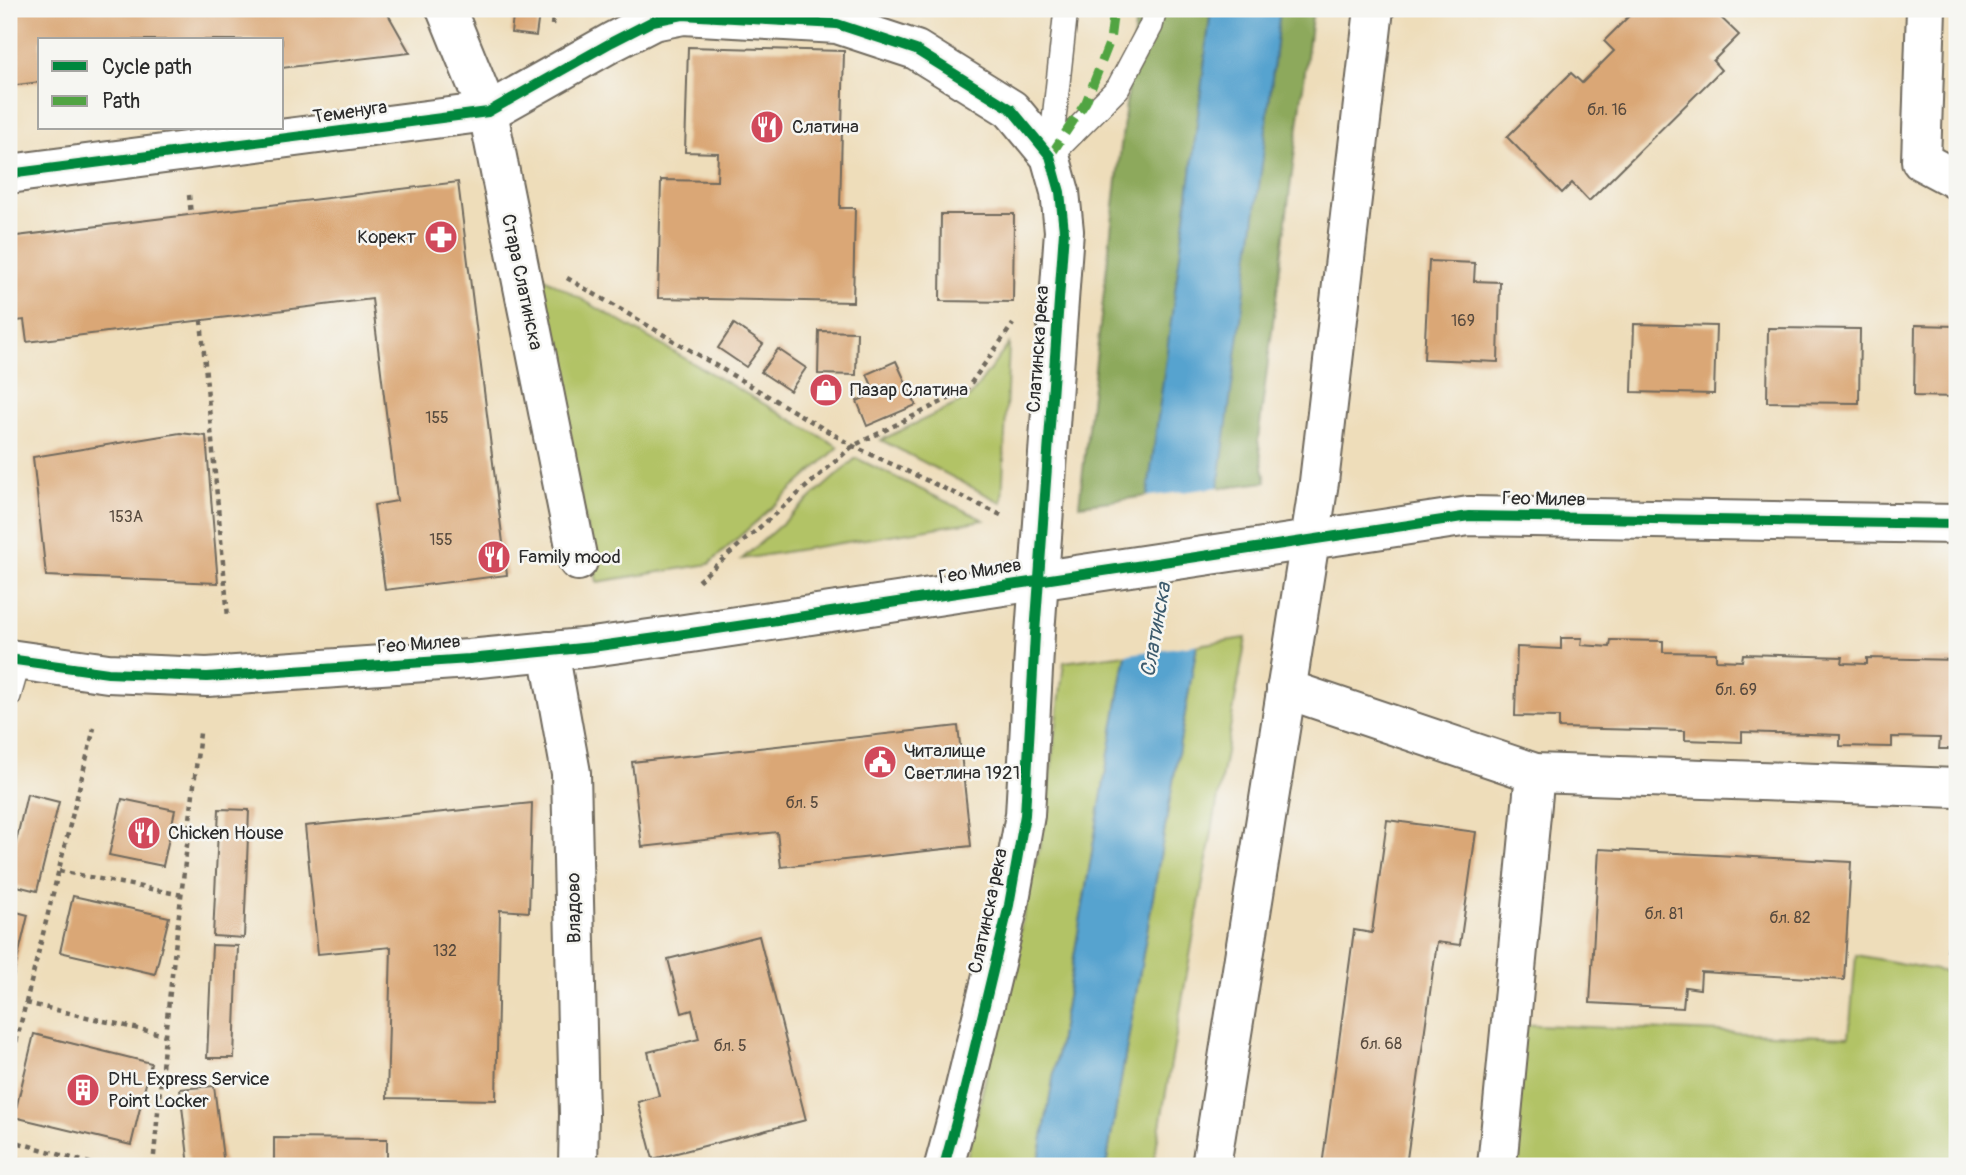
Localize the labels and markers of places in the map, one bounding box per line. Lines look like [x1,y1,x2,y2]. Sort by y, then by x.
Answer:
restaurant icon: Слатина [748,108,786,146]
place label: Слатина [792,115,859,139]
pharmacy icon: Корект [422,218,460,256]
place label: Корект [357,225,416,249]
shop icon: Пазар Слатина [807,371,845,409]
place label: Пазар Слатина [850,378,968,402]
restaurant icon: Family mood [475,538,513,576]
place label: Family mood [518,545,621,569]
place label: Читалище Светлина 1921 [904,739,1020,785]
public building icon: Читалище Светлина 1921 [861,743,899,781]
restaurant icon: Chicken House [125,814,163,852]
place label: Chicken House [168,821,284,845]
place label: DHL Express Service Point Locker [108,1067,270,1113]
building icon: DHL Express Service Point Locker [64,1071,102,1109]

